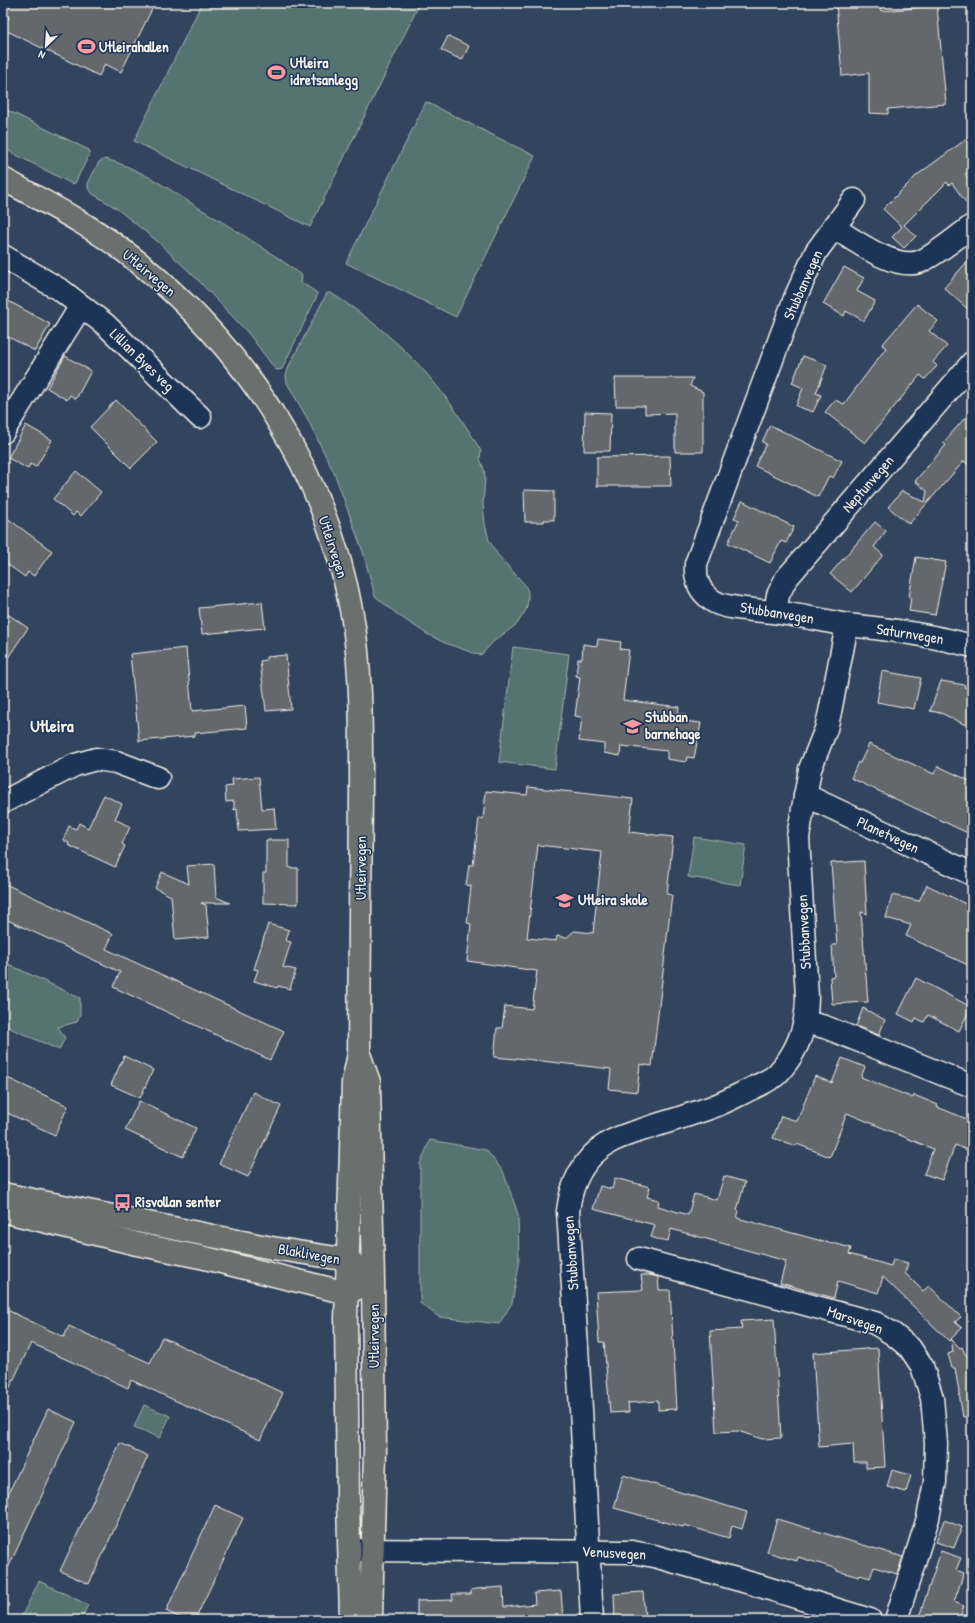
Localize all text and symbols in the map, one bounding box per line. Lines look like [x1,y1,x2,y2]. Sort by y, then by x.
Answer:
north arrow [26,26,66,66]
place label: Utleirahallen [99,36,169,57]
sports icon: Utleirahallen [76,37,96,57]
text: N [36,47,47,63]
place label: Utleira idretsanlegg [290,52,358,91]
sports icon: Utleira idretsanlegg [267,62,287,82]
street label: Utleirvegen [118,244,181,301]
street label: Stubbanvegen [778,246,827,323]
street label: Lillian Byes veg [105,323,180,396]
street label: Neptunvegen [837,450,899,517]
street label: Utleirvegen [314,513,353,581]
street label: Stubbanvegen [739,596,816,629]
street label: Saturnvegen [875,618,945,649]
place label: Stubban barnehage [645,706,700,745]
district label: Utleira [30,714,74,737]
school or university icon: Stubban barnehage [622,716,642,736]
street label: Planetvegen [854,811,923,858]
street label: Utleirvegen [350,836,371,900]
place label: Utleira skole [578,889,648,910]
school or university icon: Utleira skole [555,890,575,910]
street label: Stubbanvegen [791,894,816,970]
place label: Risvollan senter [135,1191,221,1212]
bus stop icon: Risvollan senter [112,1192,132,1212]
street label: Stubbanvegen [557,1215,584,1291]
street label: Blaklivegen [277,1238,342,1269]
street label: Marsvegen [824,1300,886,1339]
street label: Utleirvegen [363,1304,384,1368]
street label: Venusvegen [581,1540,647,1565]

